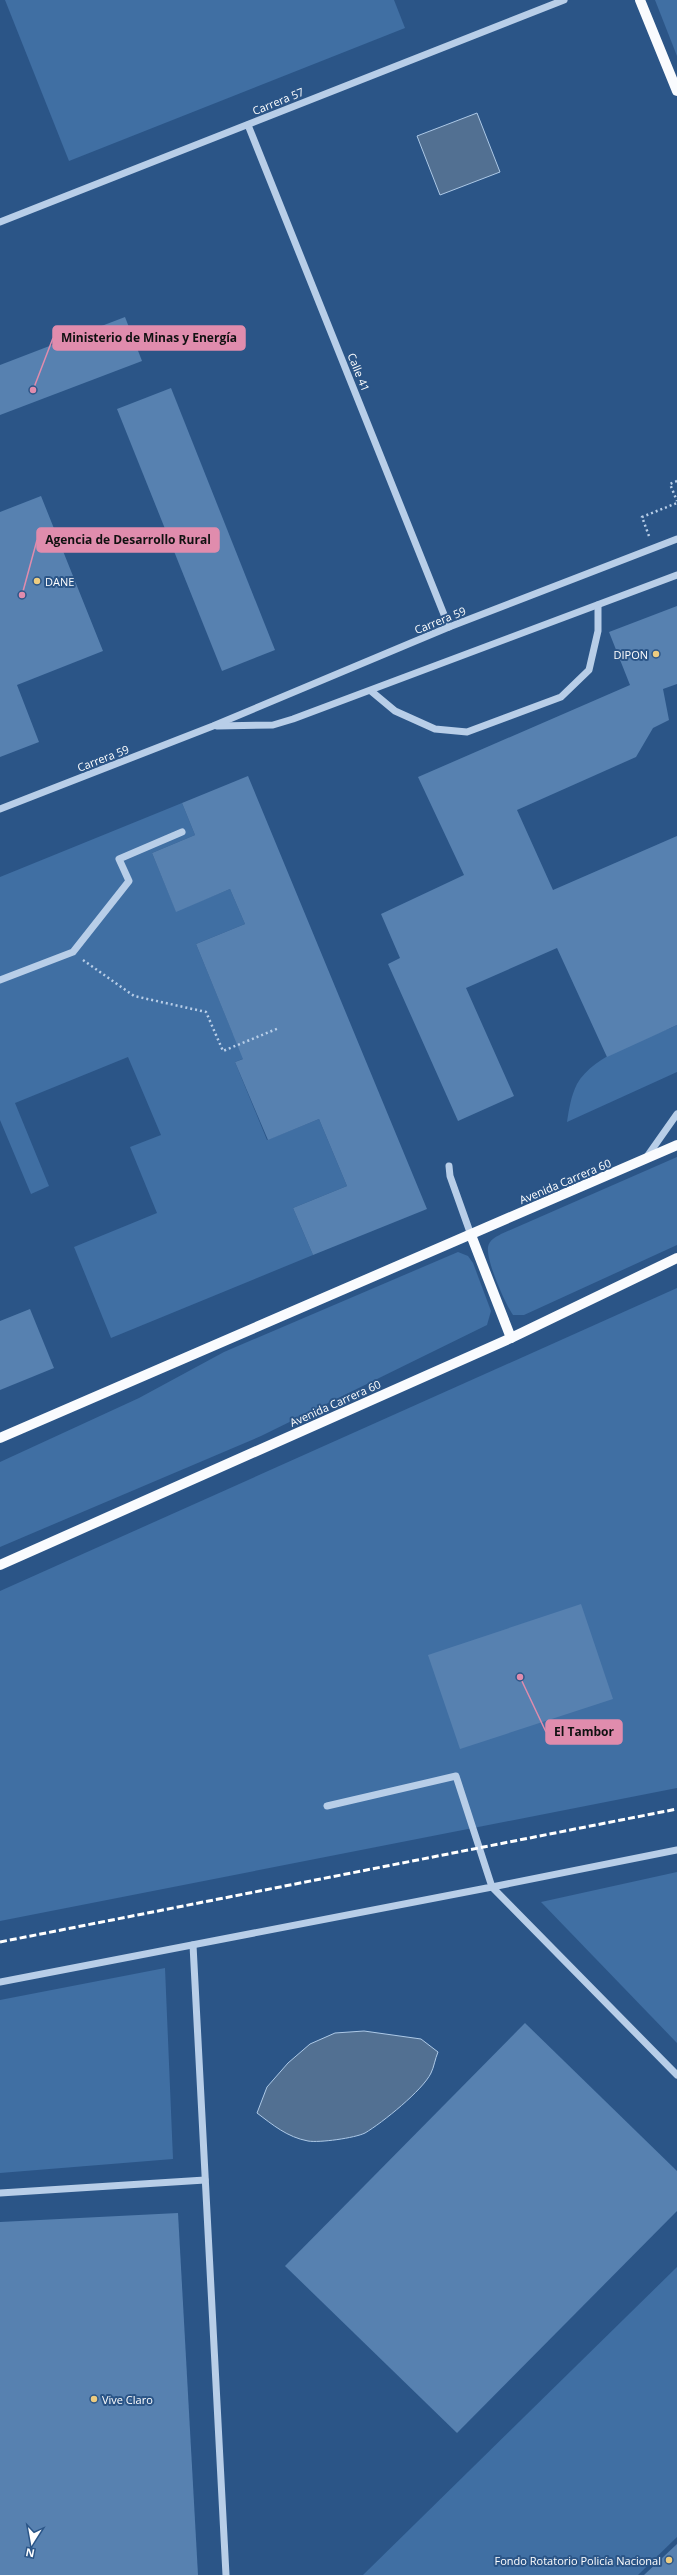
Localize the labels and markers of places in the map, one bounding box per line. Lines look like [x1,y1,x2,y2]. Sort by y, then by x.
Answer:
callout: Ministerio de Minas y Energía [53,326,245,350]
callout: Agencia de Desarrollo Rural [37,528,219,552]
place label: DANE [45,574,74,589]
marker: DANE [32,576,42,586]
place label: DIPON [613,647,648,662]
marker: DIPON [651,649,661,659]
callout: El Tambor [546,1720,622,1744]
place label: Vive Claro [102,2392,153,2407]
marker: Vive Claro [89,2394,99,2404]
place label: Fondo Rotatorio Policía Nacional [495,2553,661,2568]
marker: Fondo Rotatorio Policía Nacional [664,2555,674,2565]

